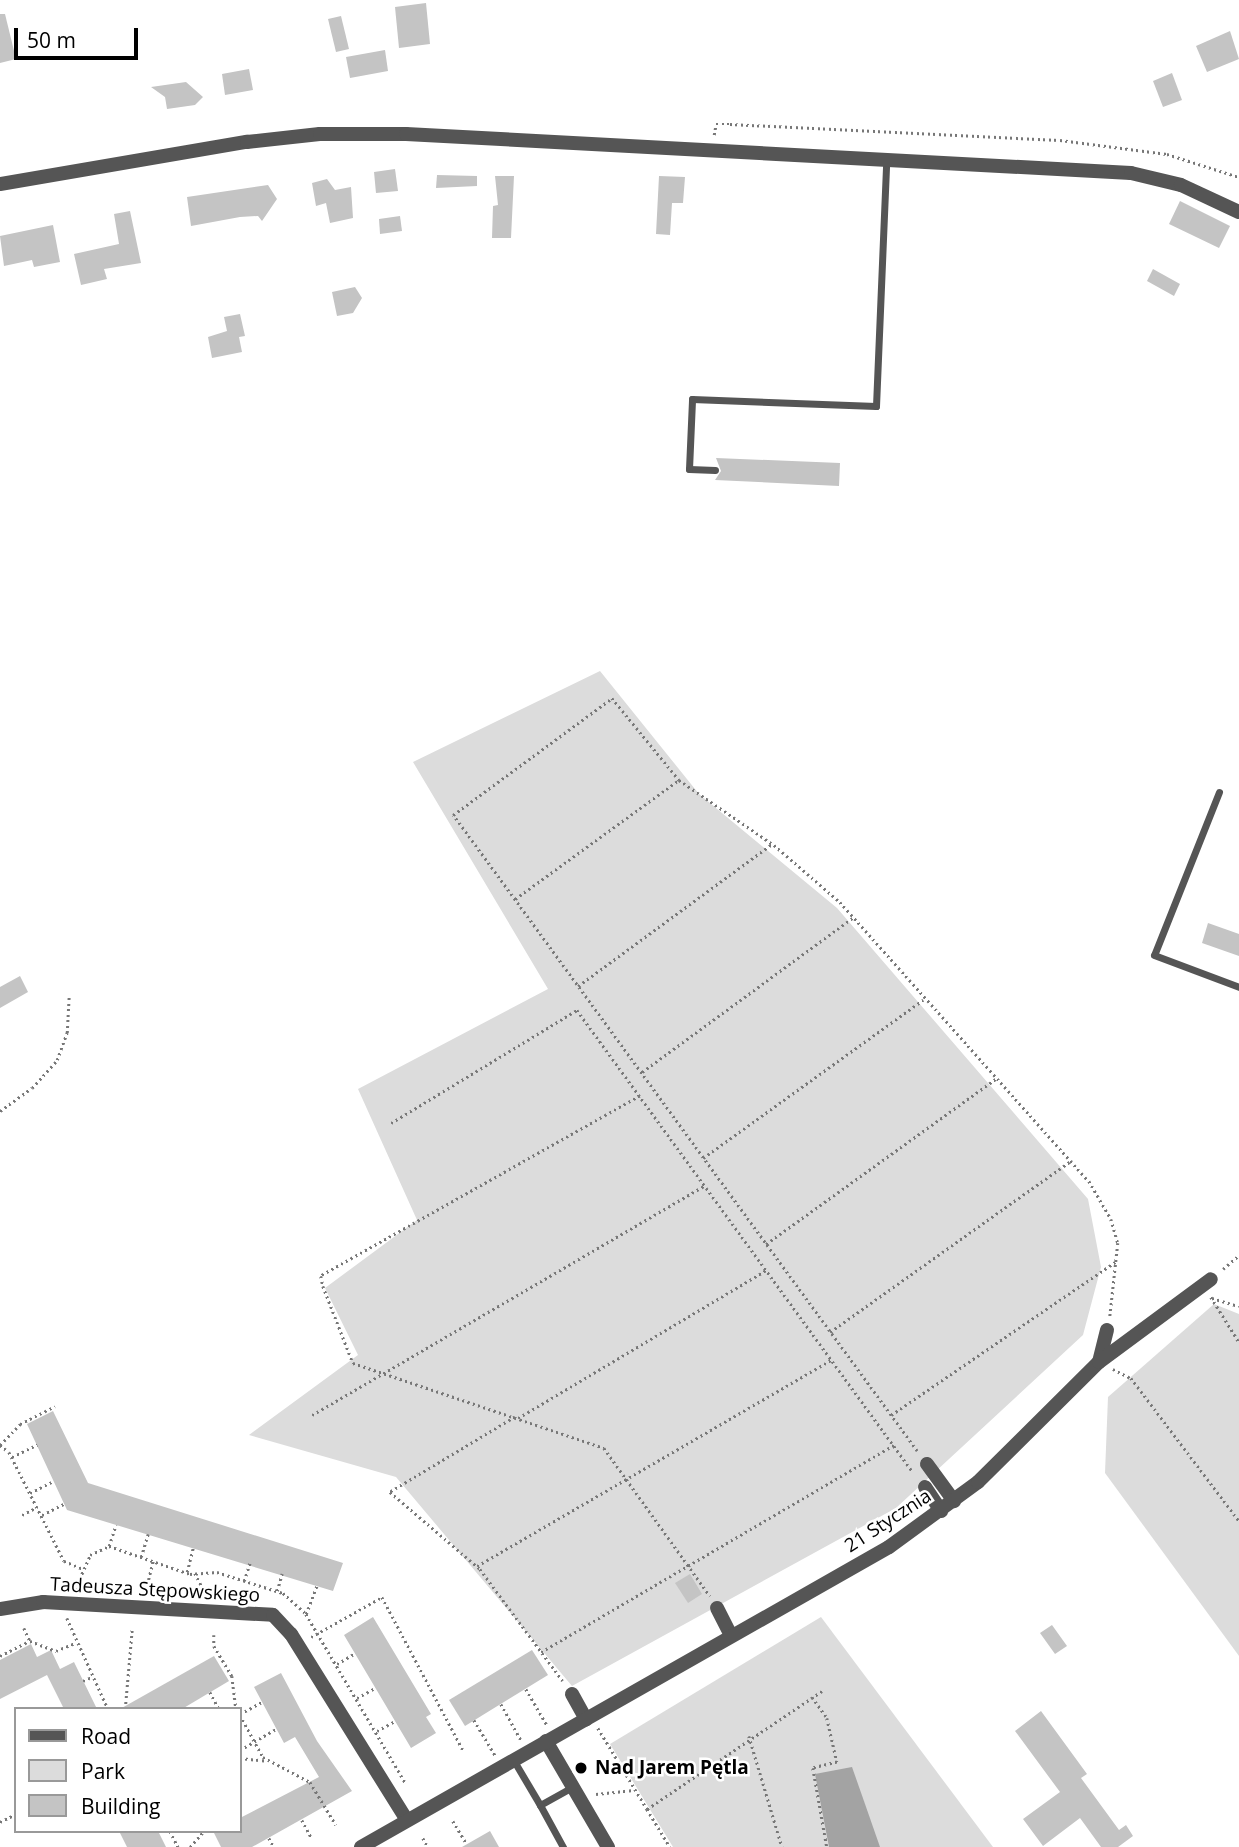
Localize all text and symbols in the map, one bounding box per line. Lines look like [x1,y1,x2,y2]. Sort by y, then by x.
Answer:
scale bar [18,14,142,58]
text: 50 m [27,26,76,54]
street label: 21 Stycznia [841,1485,935,1557]
street label: Tadeusza Stępowskiego [49,1573,261,1607]
legend [14,1707,242,1833]
text: Road [81,1722,131,1750]
text: Park [81,1757,125,1785]
place label: Nad Jarem Pętla [595,1757,749,1779]
marker: Nad Jarem Pętla [573,1760,589,1776]
text: Building [81,1792,160,1820]

